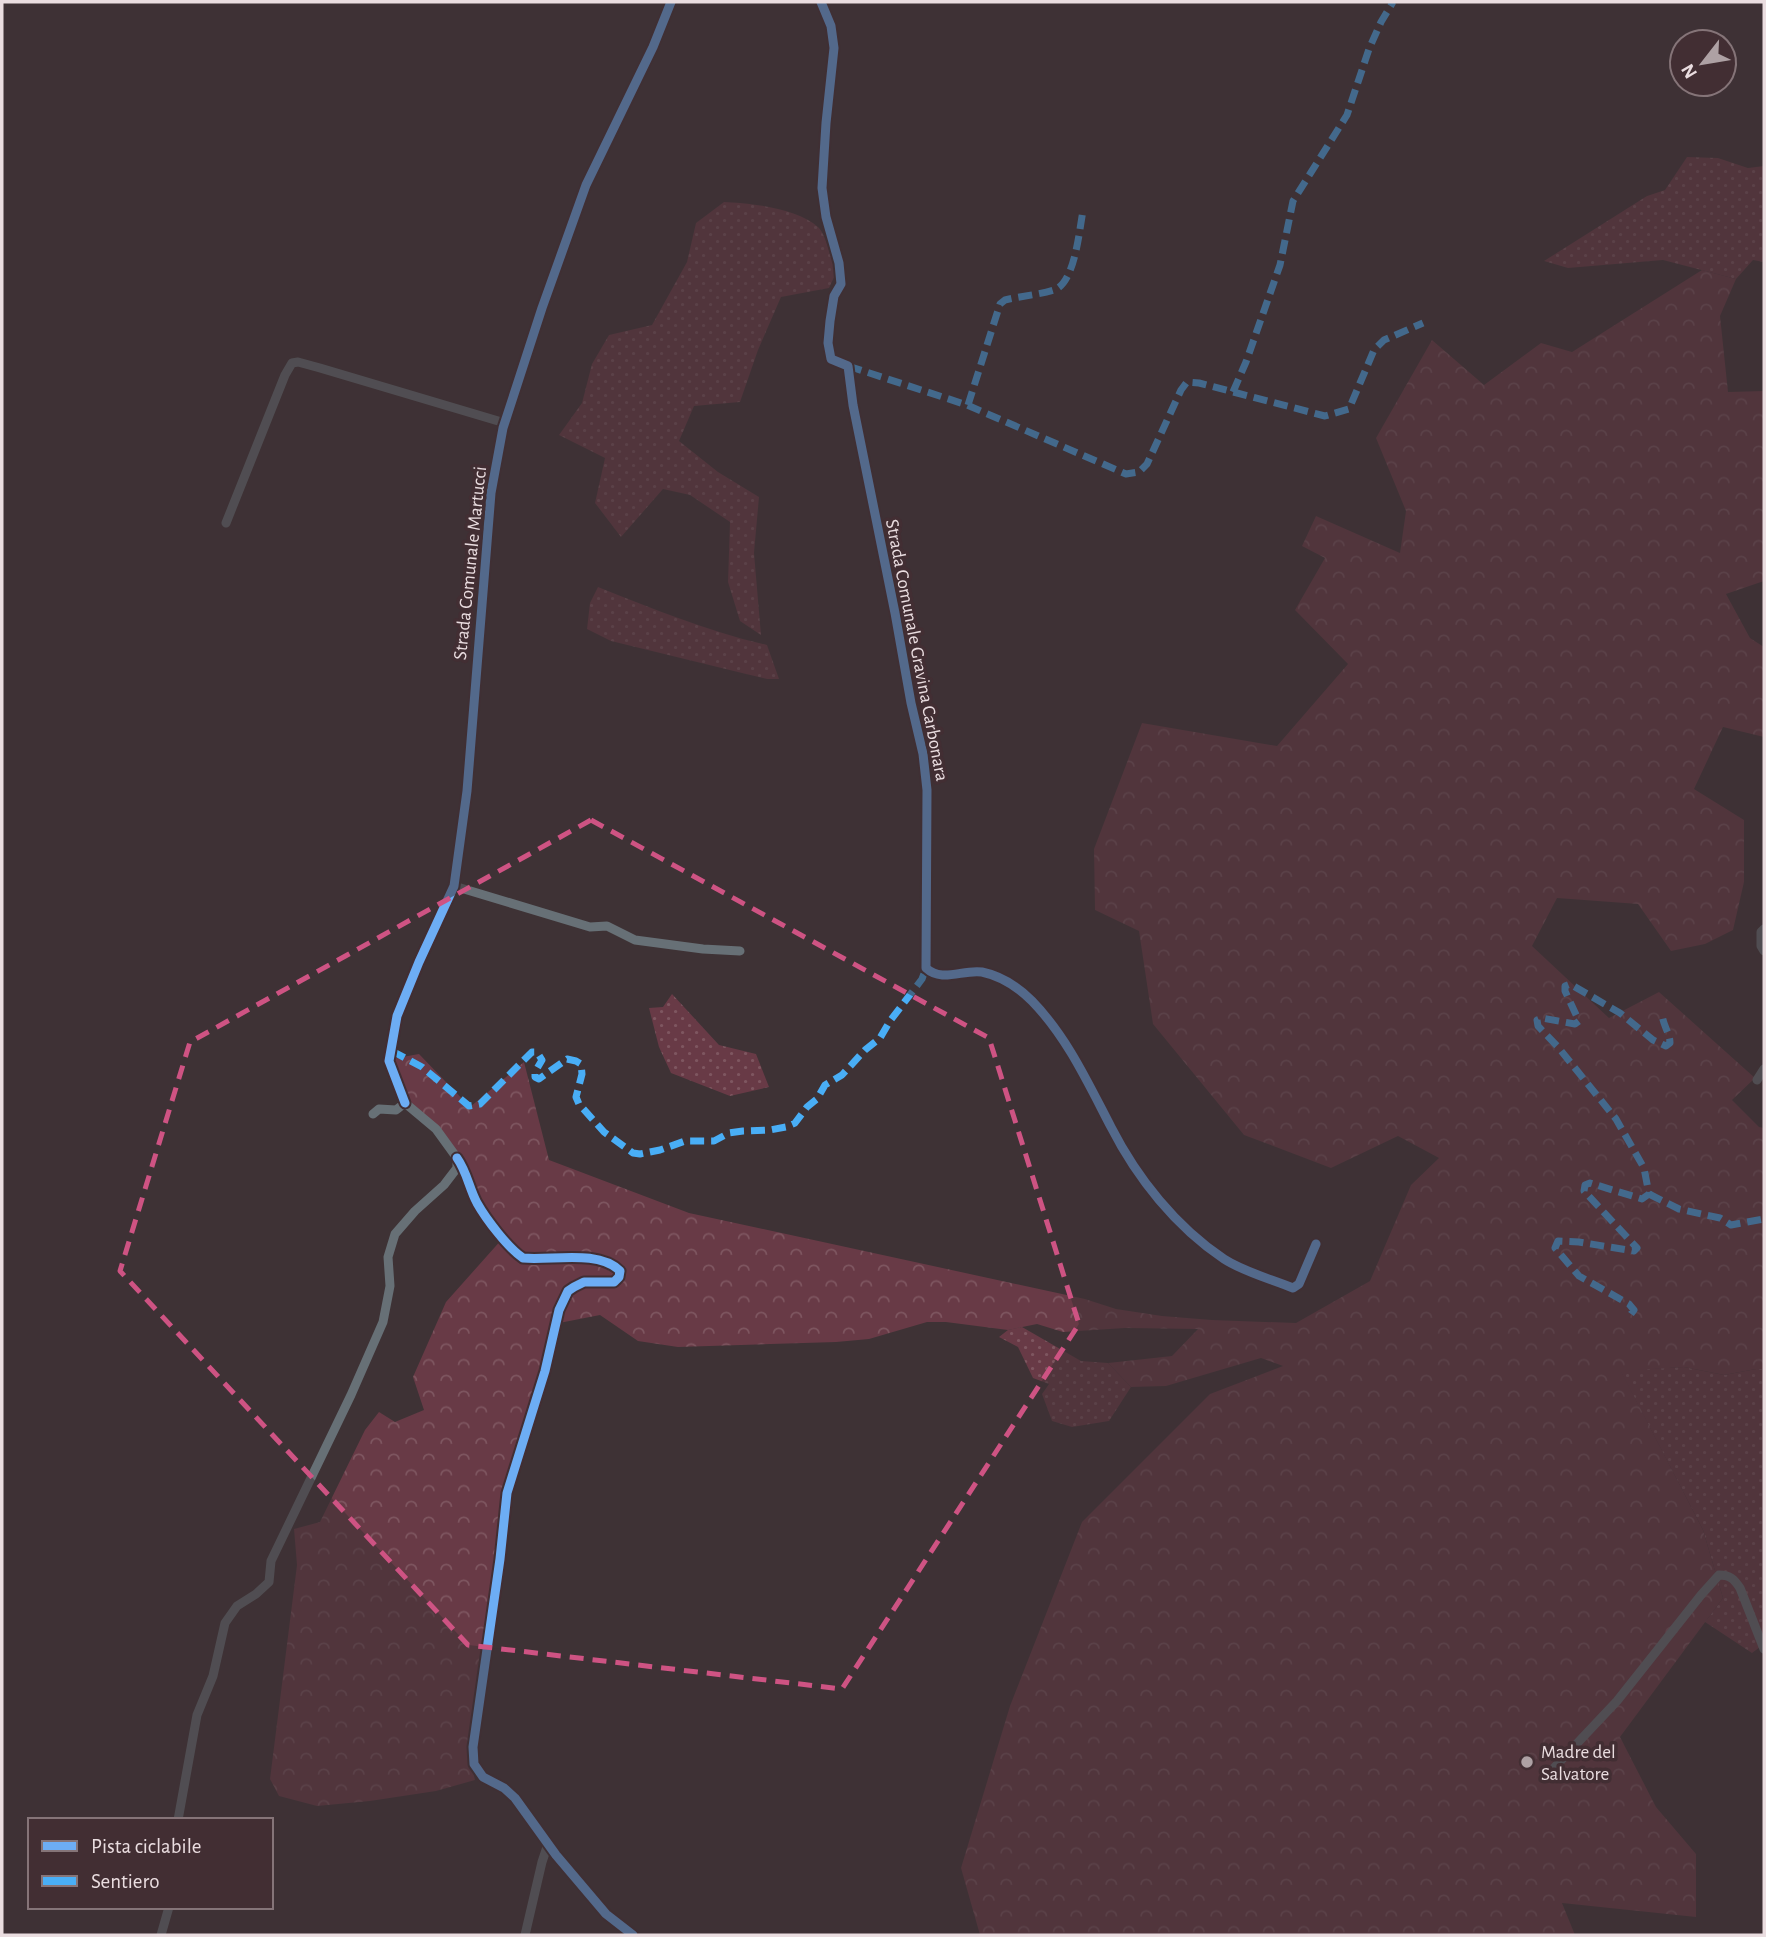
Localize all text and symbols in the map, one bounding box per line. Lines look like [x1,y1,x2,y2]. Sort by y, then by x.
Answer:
north arrow [1668,28,1738,98]
text: N [1678,60,1701,82]
street label: Strada Comunale Martucci [451,465,490,661]
street label: Strada Comunale Gravina Carbonara [882,518,951,783]
place label: Madre del Salvatore [1541,1743,1616,1784]
marker: Madre del Salvatore [1519,1754,1535,1770]
legend [28,1818,273,1909]
text: Pista ciclabile [91,1836,202,1857]
text: Sentiero [91,1871,160,1892]

